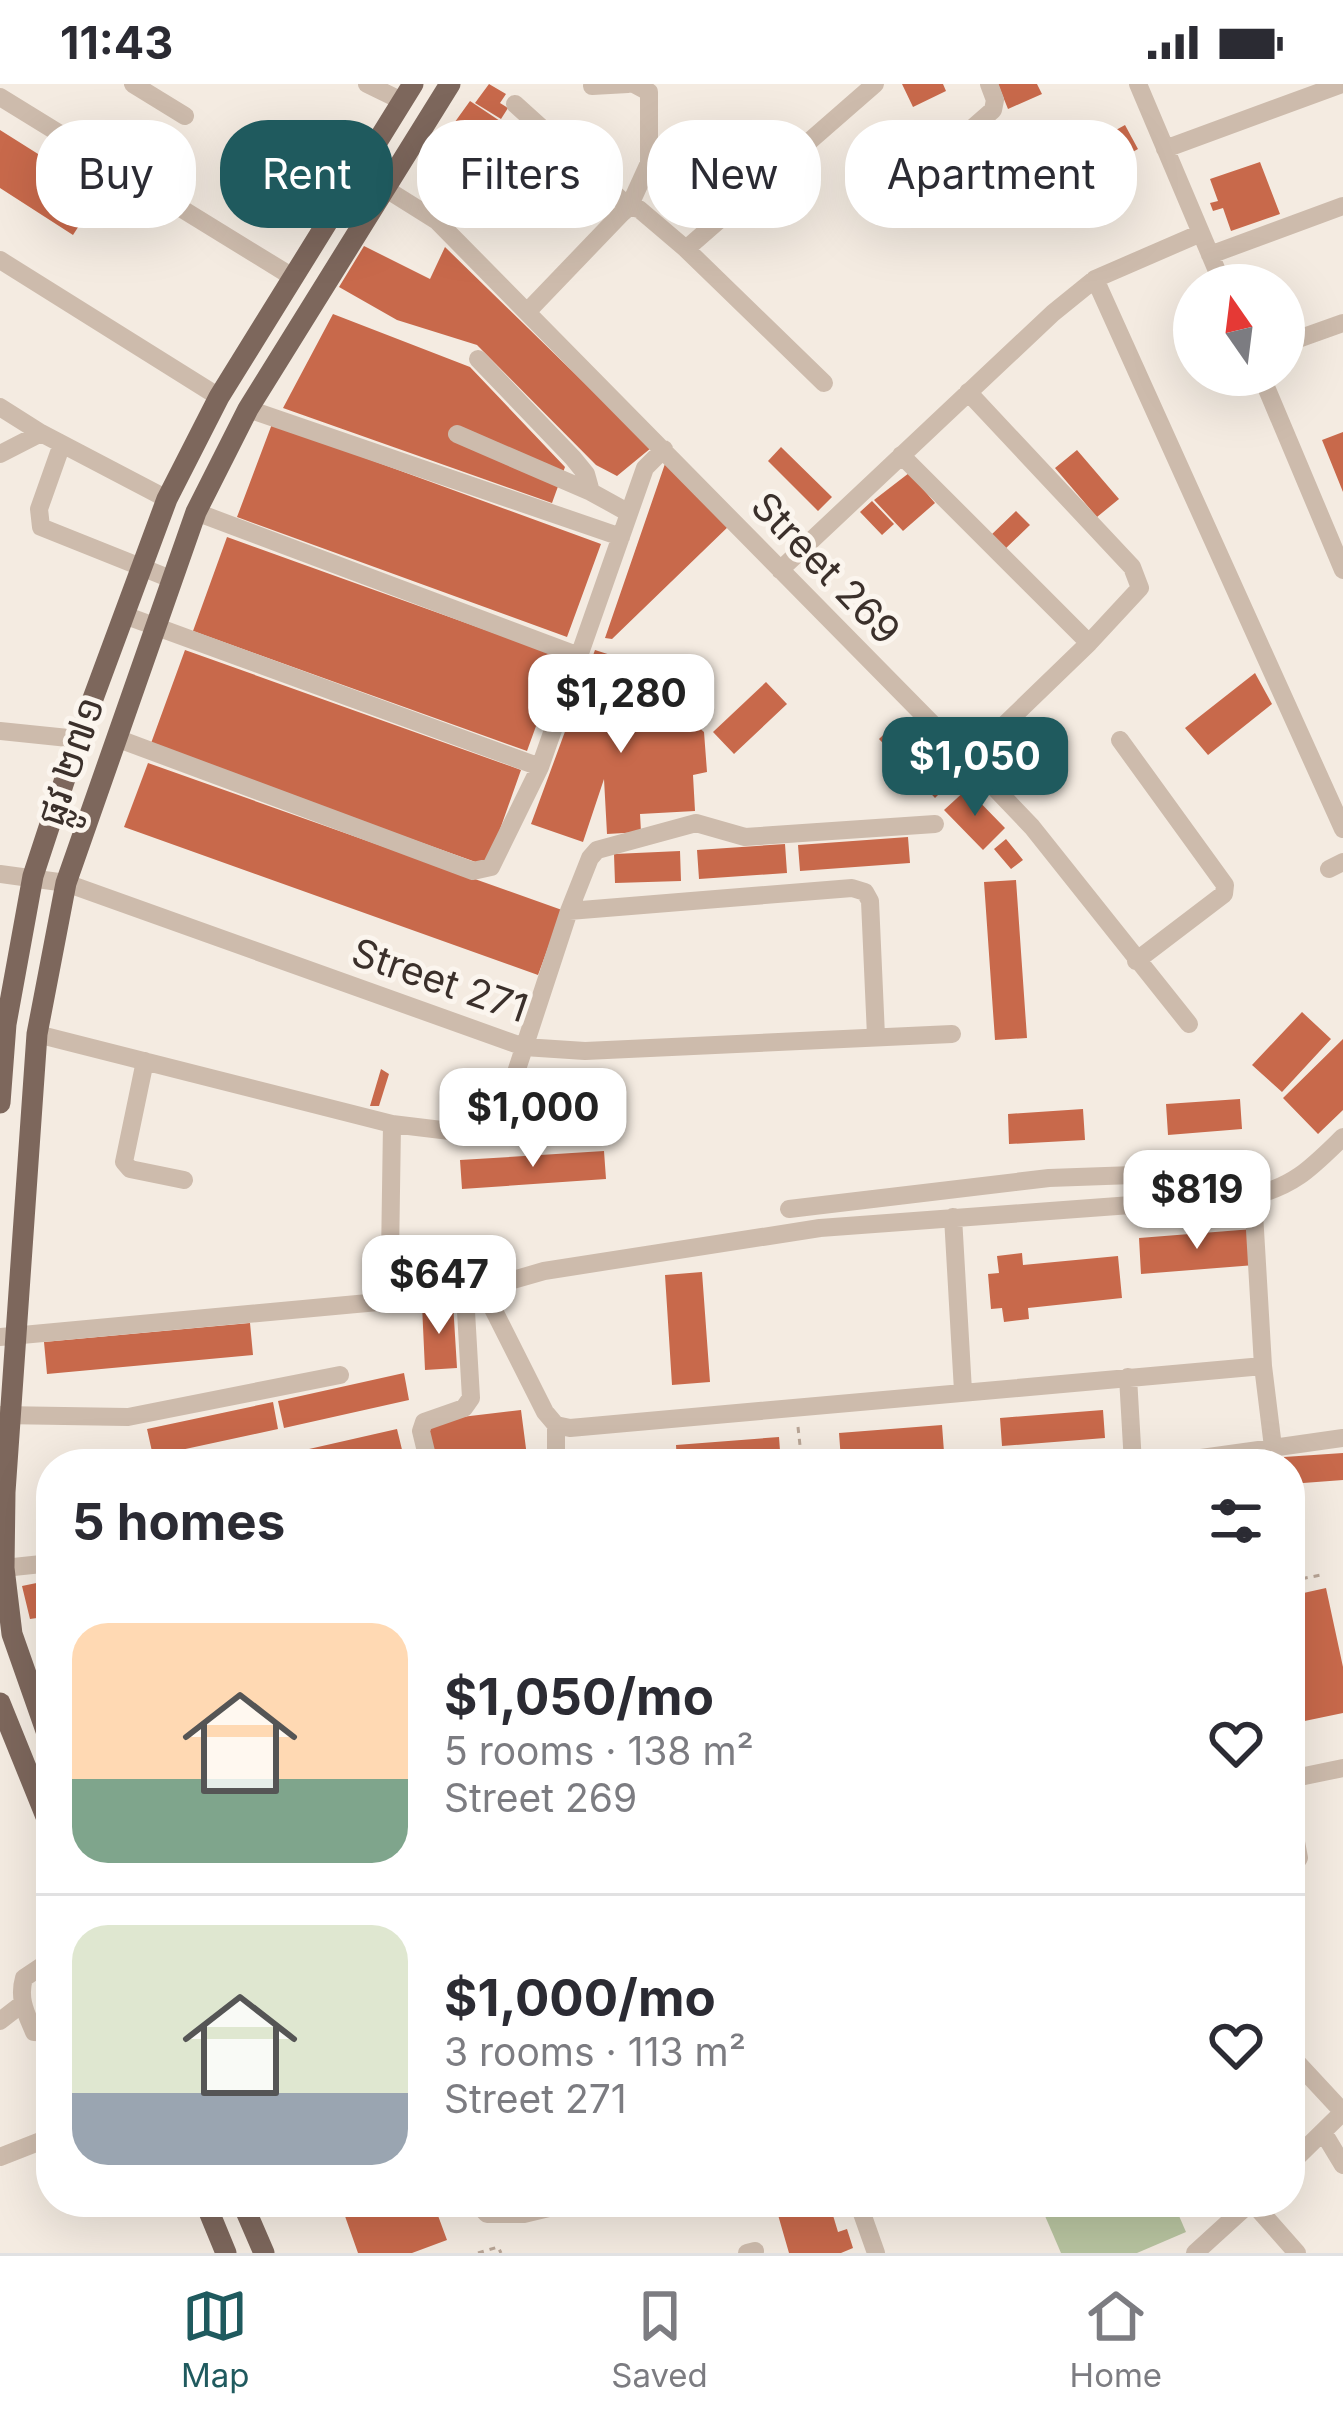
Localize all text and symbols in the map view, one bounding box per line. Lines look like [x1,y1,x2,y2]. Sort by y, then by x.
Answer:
text: 11:43 [60,15,173,70]
chip: Buy [36,120,196,228]
chip: Rent [220,120,393,228]
chip: Filters [417,120,623,228]
chip: New [647,120,821,228]
chip: Apartment [845,120,1137,228]
north arrow [1173,264,1305,396]
map controls [1173,264,1305,396]
street label: Street 269 [742,482,910,653]
pin: $1,280 [523,654,719,756]
text: $1,280 [555,669,687,716]
street label: ផ្លូវ ២៧១ [26,690,125,835]
pin: $1,050 [877,717,1073,819]
text: $1,050 [909,732,1041,779]
street label: Street 271 [346,928,534,1031]
pin: $1,000 [435,1068,631,1170]
text: $1,000 [466,1083,600,1130]
pin: $819 [1126,1150,1268,1252]
text: $819 [1150,1165,1244,1212]
pin: $647 [368,1235,510,1337]
text: $647 [389,1250,489,1297]
icon: filters [1203,1488,1269,1554]
text: 5 homes [72,1491,285,1552]
text: $1,050/mo [444,1666,714,1727]
icon: home [168,1671,312,1815]
icon: heart [1203,1710,1269,1776]
text: 5 rooms · 138 m² [444,1727,754,1774]
text: Street 269 [444,1774,637,1821]
text: $1,000/mo [444,1967,716,2028]
icon: home [168,1973,312,2117]
icon: heart [1203,2012,1269,2078]
text: 3 rooms · 113 m² [444,2028,746,2075]
text: Street 271 [444,2075,627,2122]
tab: Map [181,2283,249,2395]
tab: Saved [611,2283,708,2395]
tab: Home [1070,2283,1162,2395]

